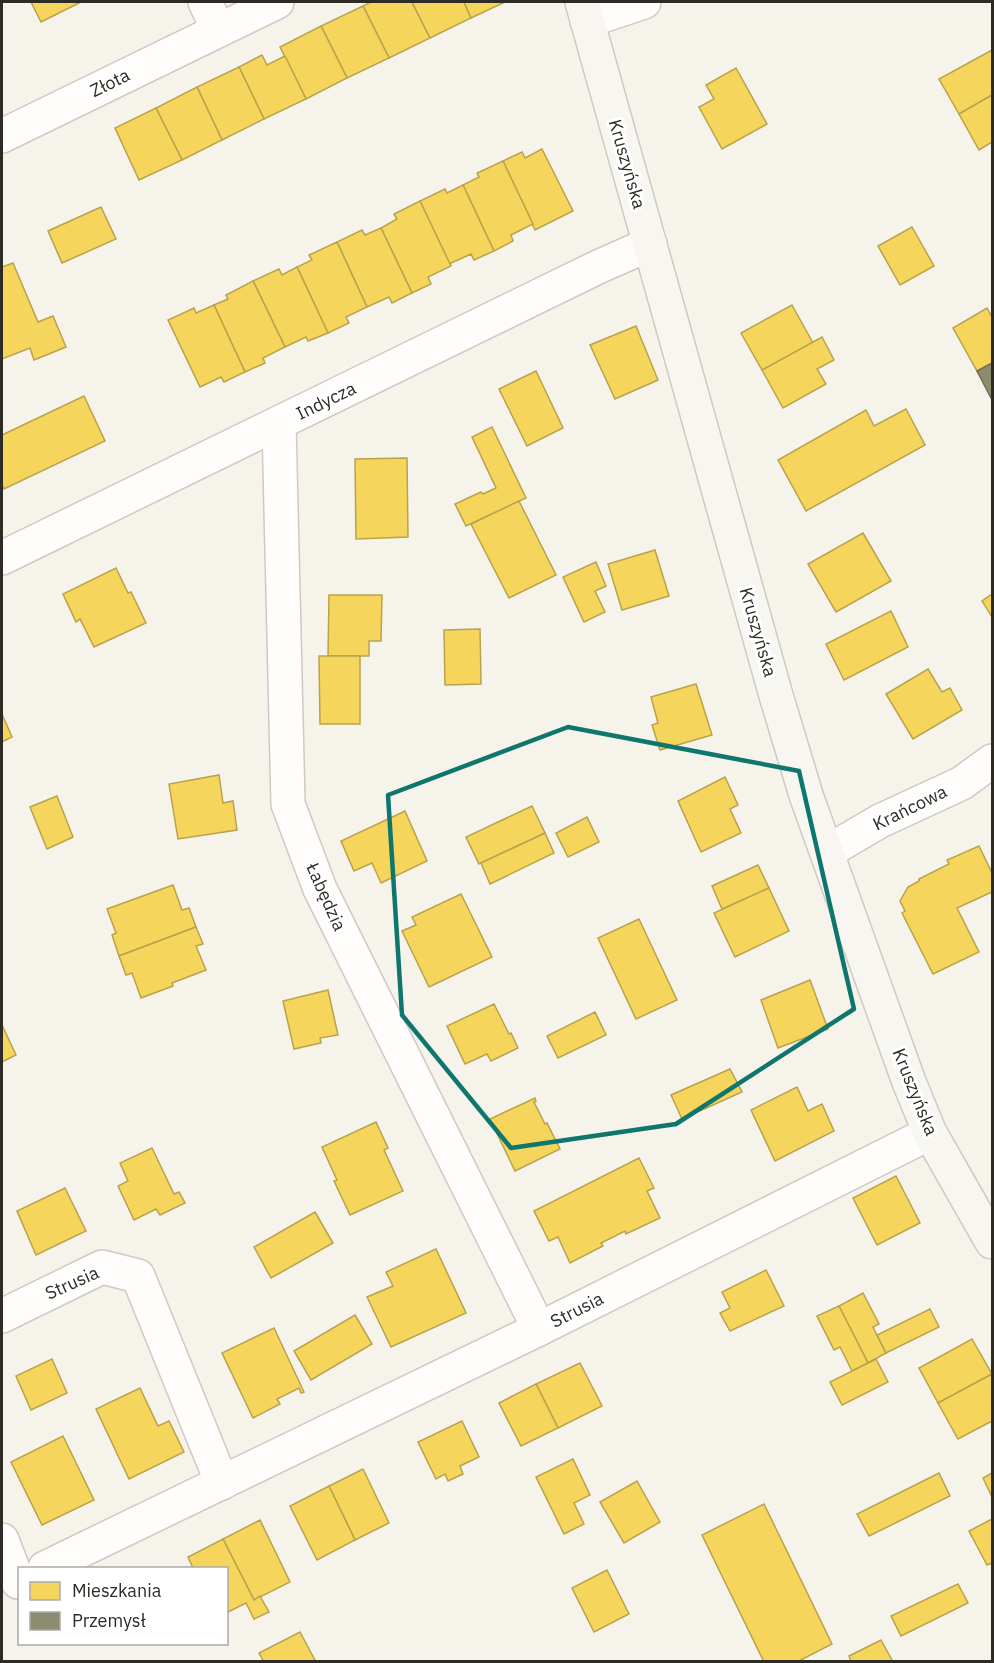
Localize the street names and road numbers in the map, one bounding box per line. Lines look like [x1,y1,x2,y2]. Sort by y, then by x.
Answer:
street label: Złota [86,63,134,102]
street label: Kruszyńska [604,116,651,212]
street label: Indycza [292,376,360,425]
street label: Kruszyńska [735,584,782,680]
street label: Krańcowa [869,780,951,835]
street label: Łabędzia [301,858,352,935]
street label: Kruszyńska [888,1045,943,1139]
street label: Strusia [41,1260,103,1305]
street label: Strusia [546,1286,608,1333]

